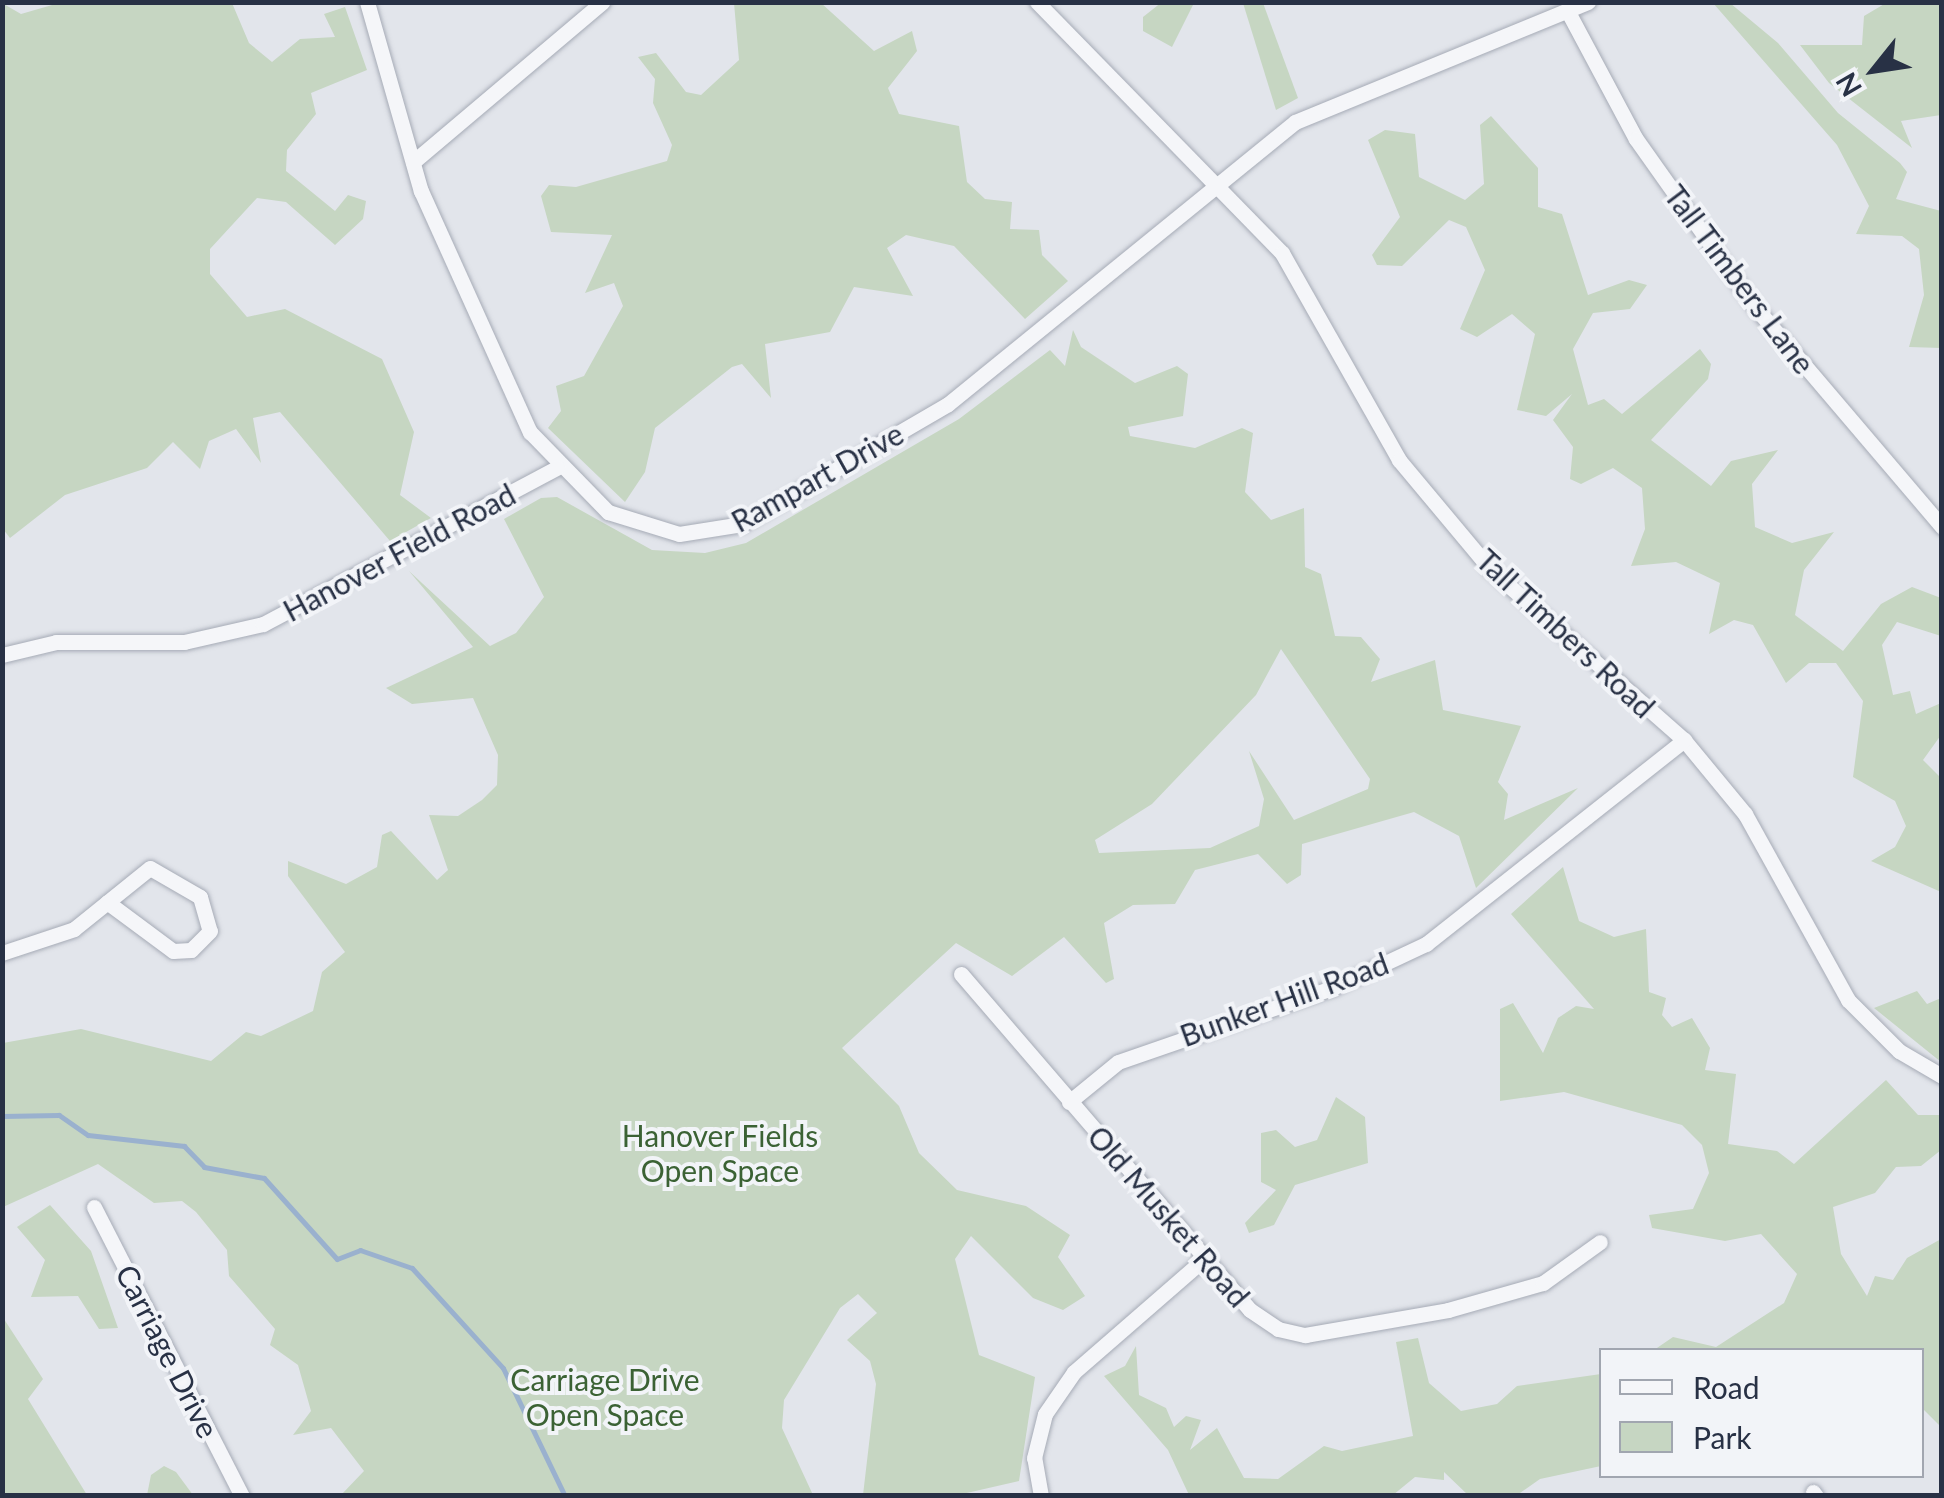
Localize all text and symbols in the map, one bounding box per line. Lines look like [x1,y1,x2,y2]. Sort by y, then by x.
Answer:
north arrow [1824,20,1924,120]
text: N [1828,67,1868,103]
street label: Tall Timbers Lane [1657,177,1823,381]
street label: Rampart Drive [725,415,909,539]
street label: Hanover Field Road [277,475,521,629]
street label: Tall Timbers Road [1469,541,1663,725]
street label: Bunker Hill Road [1175,945,1393,1053]
park label: Hanover Fields Open Space [621,1117,819,1188]
street label: Old Musket Road [1081,1118,1257,1314]
street label: Carriage Drive [109,1258,227,1444]
legend [1599,1348,1924,1478]
park label: Carriage Drive Open Space [510,1361,700,1432]
text: Road [1693,1369,1760,1405]
text: Park [1693,1419,1752,1455]

